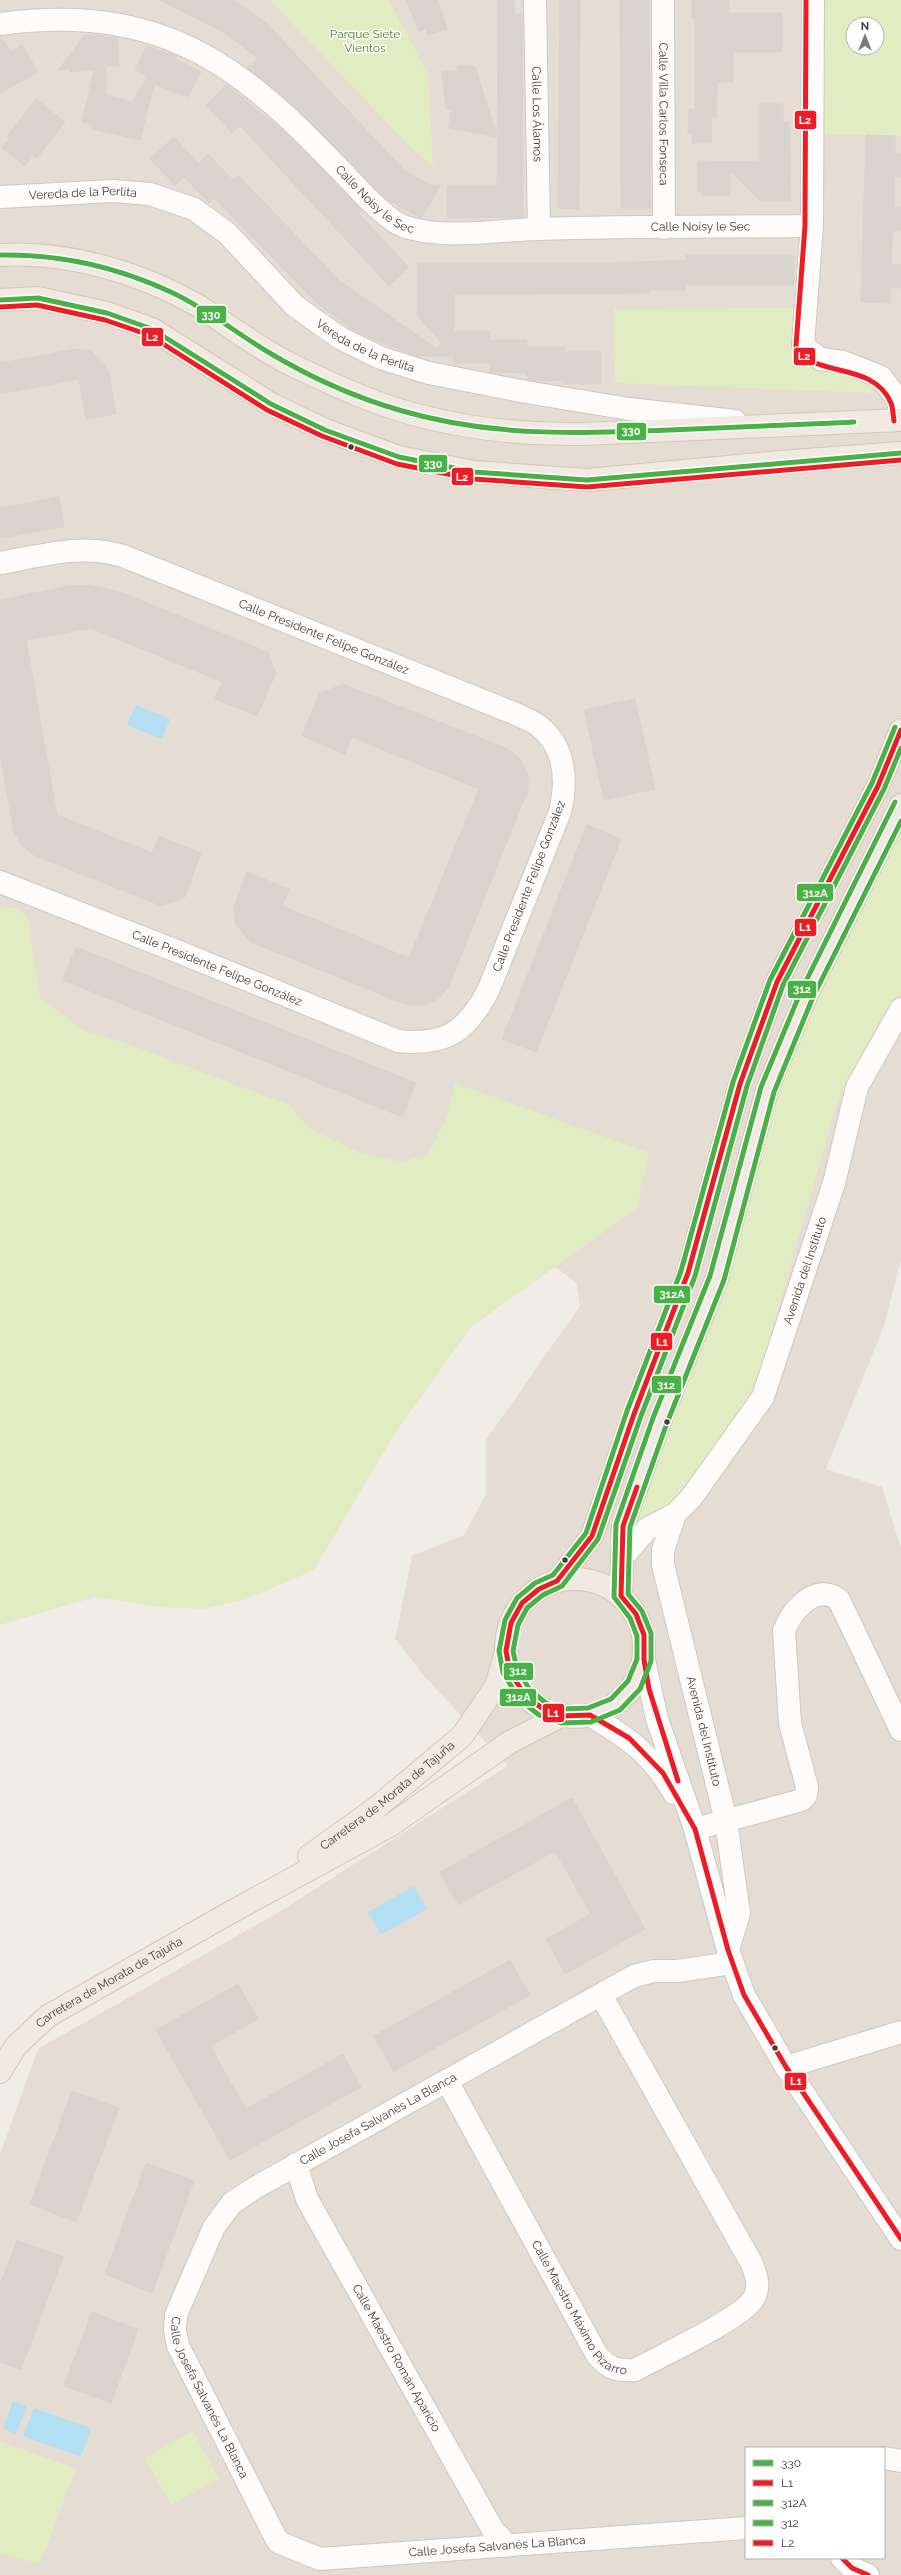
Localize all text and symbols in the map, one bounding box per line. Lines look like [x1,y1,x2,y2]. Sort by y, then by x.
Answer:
north arrow [845,16,885,56]
text: N [861,20,869,33]
park label: Parque Siete Vientos [330,27,400,55]
street label: Calle Villa Carlos Fonseca [656,42,671,186]
street label: Calle Los Álamos [529,66,545,162]
line badge: L2 [794,110,817,130]
text: L2 [799,114,811,127]
street label: Calle Noisy le Sec [333,162,416,236]
street label: Vereda de la Perlita [29,184,137,202]
street label: Calle Noisy le Sec [651,219,751,234]
line badge: 330 [196,305,227,324]
text: 330 [201,309,221,322]
street label: Vereda de la Perlita [313,316,416,375]
line badge: L2 [141,327,164,347]
text: L2 [146,331,158,344]
line badge: L2 [793,347,816,366]
text: L2 [798,350,810,363]
line badge: 330 [616,422,647,441]
text: 330 [621,425,641,438]
unlabelled marker [346,442,356,452]
line badge: 330 [418,454,448,473]
text: 330 [423,458,443,471]
line badge: L2 [451,467,474,486]
text: L2 [456,471,468,484]
street label: Calle Presidente Felipe González [237,596,411,677]
street label: Calle Presidente Felipe González [490,798,568,974]
line badge: 312A [796,883,834,902]
text: 312A [802,887,828,900]
line badge: L1 [794,918,817,937]
text: L1 [799,921,811,934]
street label: Calle Presidente Felipe González [130,927,304,1009]
line badge: 312 [787,980,817,999]
text: 312 [793,983,811,996]
street label: Avenida del Instituto [781,1215,829,1326]
line badge: 312A [653,1285,691,1304]
text: 312A [659,1288,685,1301]
line badge: L1 [650,1332,673,1351]
text: L1 [656,1336,668,1349]
line badge: 312 [651,1375,682,1394]
text: 312 [657,1379,675,1392]
unlabelled marker [662,1417,672,1427]
unlabelled marker [560,1555,570,1565]
line badge: 312 [503,1662,534,1681]
text: 312 [509,1665,527,1678]
street label: Avenida del Instituto [684,1675,724,1788]
line badge: 312A [499,1688,537,1707]
text: 312A [505,1691,531,1704]
line badge: L1 [542,1703,565,1723]
text: L1 [547,1707,559,1720]
street label: Carretera de Morata de Tajuña [317,1738,457,1853]
street label: Carretera de Morata de Tajuña [33,1934,185,2031]
unlabelled marker [770,2043,780,2053]
street label: Calle Josefa Salvanés La Blanca [297,2070,459,2168]
line badge: L1 [784,2072,807,2091]
text: L1 [790,2075,802,2088]
street label: Calle Maestro Máximo Pizarro [529,2238,627,2377]
street label: Calle Maestro Román Aparicio [349,2282,443,2434]
street label: Calle Josefa Salvanés La Blanca [168,2316,251,2481]
legend [745,2447,885,2559]
text: 330 [781,2456,801,2470]
text: L1 [781,2476,793,2490]
text: 312A [781,2496,807,2510]
text: 312 [781,2516,799,2530]
street label: Calle Josefa Salvanés La Blanca [408,2533,586,2560]
text: L2 [781,2536,794,2550]

